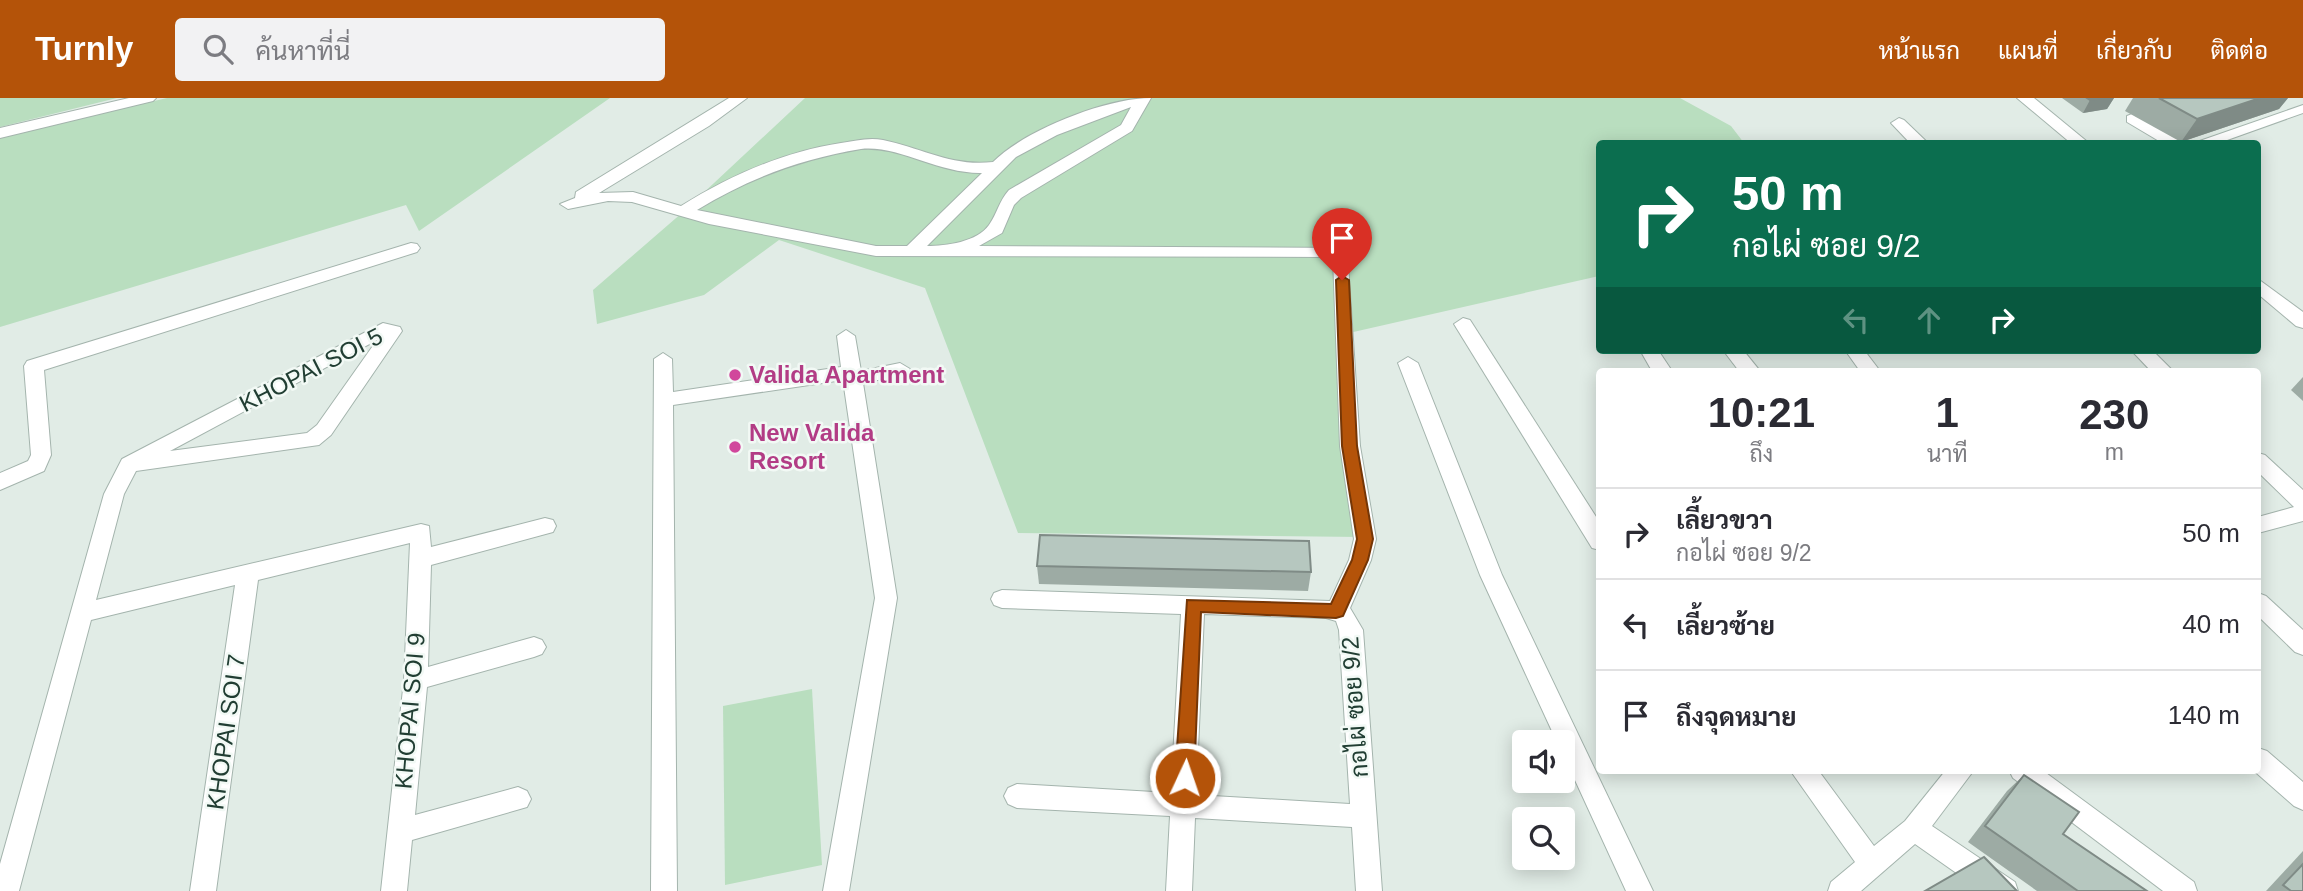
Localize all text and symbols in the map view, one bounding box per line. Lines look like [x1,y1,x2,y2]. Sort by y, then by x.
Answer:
search box [175,18,665,81]
text: Turnly [35,30,133,67]
icon: search [199,30,237,68]
text: ค้นหาที่นี่ [255,36,350,66]
text: หน้าแรก [1879,37,1960,64]
text: แผนที่ [1998,37,2058,64]
text: เกี่ยวกับ [2096,37,2173,64]
text: ติดต่อ [2211,37,2268,64]
text: 50 m [1732,166,1844,220]
icon: right [1617,168,1708,259]
pin [1312,208,1372,280]
icon: arrive [1323,219,1361,257]
text: กอไผ่ ซอย 9/2 [1732,228,1921,264]
icon: left [1837,301,1875,339]
icon: ahead [1910,301,1948,339]
icon: right [1983,301,2021,339]
street label: KHOPAI SOI 5 [235,322,387,417]
place label: Valida Apartment [749,361,944,388]
marker: Valida Apartment [727,367,743,383]
text: 10:21 [1708,389,1815,436]
text: 1 [1935,389,1959,436]
text: 230 [2079,391,2149,438]
place label: New Valida Resort [749,419,875,474]
marker: New Valida Resort [727,439,743,455]
text: m [2105,439,2124,465]
text: ถึง [1749,441,1773,467]
text: นาที [1927,441,1968,467]
text: เลี้ยวขวา [1676,505,1773,535]
icon: right [1617,515,1655,553]
text: 50 m [2182,518,2240,548]
text: กอไผ่ ซอย 9/2 [1676,540,1812,566]
icon: left [1617,606,1655,644]
text: 40 m [2182,609,2240,639]
text: เลี้ยวซ้าย [1676,611,1775,641]
street label: KHOPAI SOI 9 [389,632,430,790]
street label: กอไผ่ ซอย 9/2 [1334,636,1373,779]
street label: KHOPAI SOI 7 [201,652,250,812]
icon: arrive [1617,697,1655,735]
text: 140 m [2168,700,2240,730]
text: ถึงจุดหมาย [1676,702,1797,732]
map controls [1512,730,1575,870]
button: sound [1512,730,1575,793]
position arrow [1148,741,1222,815]
button: search [1512,807,1575,870]

